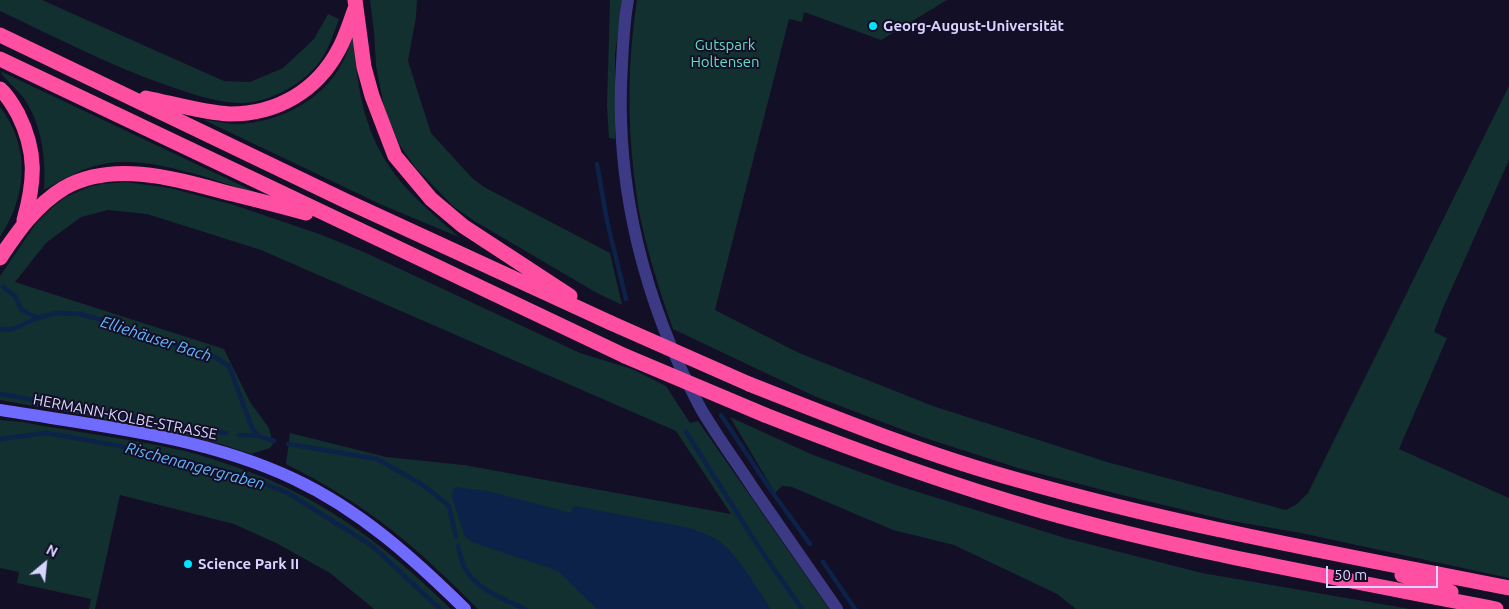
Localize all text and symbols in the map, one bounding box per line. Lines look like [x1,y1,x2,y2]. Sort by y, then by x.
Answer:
place label: Georg-August-Universität [883,17,1064,35]
marker: Georg-August-Universität [867,20,879,32]
park label: Gutspark Holtensen [690,36,760,71]
water label: Elliehäuser Bach [98,312,214,366]
street label: HERMANN-KOLBE-STRASSE [31,390,219,444]
water label: Rischenangergraben [123,438,267,494]
north arrow [20,539,70,589]
text: N [44,541,60,560]
place label: Science Park II [198,555,299,573]
scale bar [1329,556,1442,588]
marker: Science Park II [182,558,194,570]
text: 50 m [1334,566,1367,583]

